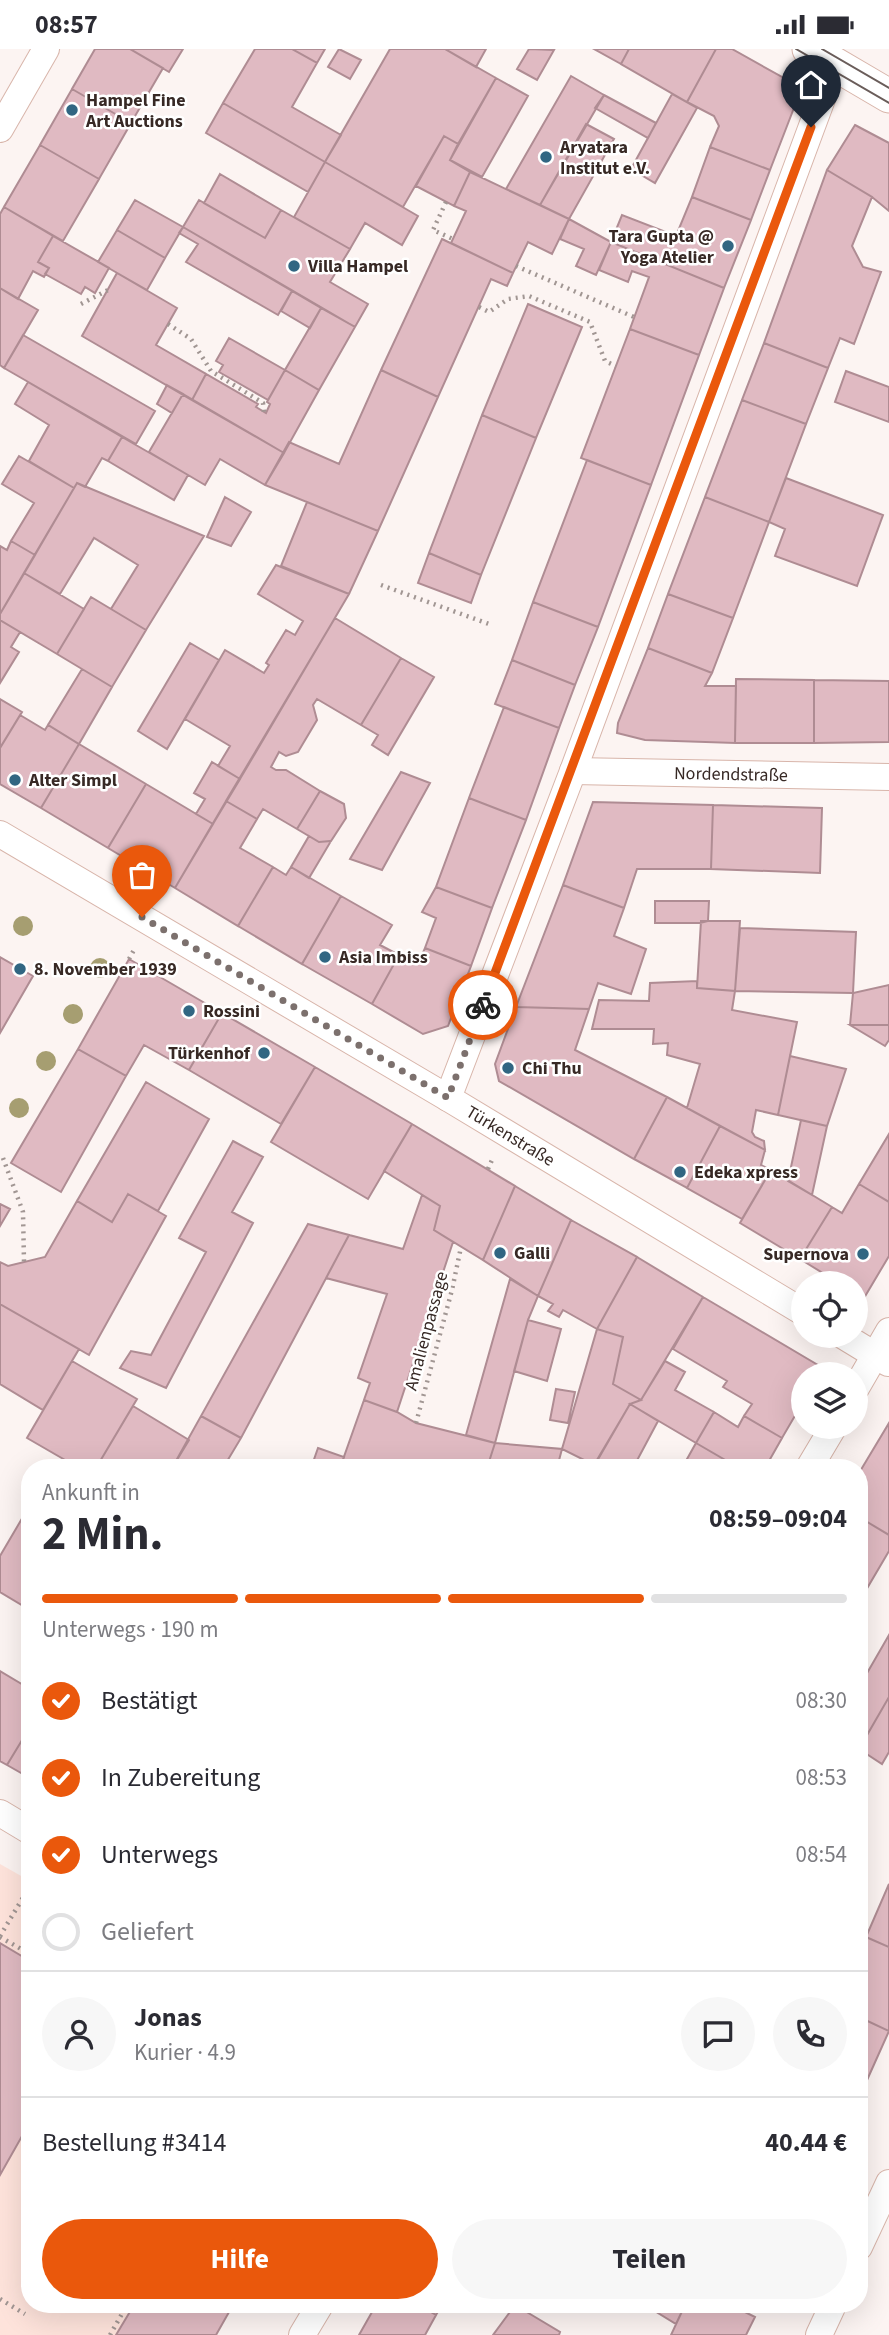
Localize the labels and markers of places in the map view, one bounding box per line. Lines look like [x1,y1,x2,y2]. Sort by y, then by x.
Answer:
pin [781,55,841,127]
place label: Hampel Fine Art Auctions [85,88,185,134]
marker: Hampel Fine Art Auctions [64,102,80,118]
place label: Aryatara Institut e.V. [559,135,650,181]
marker: Aryatara Institut e.V. [538,149,554,165]
place label: Tara Gupta @ Yoga Atelier [609,224,715,270]
marker: Tara Gupta @ Yoga Atelier [720,238,736,254]
place label: Villa Hampel [307,254,408,279]
marker: Villa Hampel [286,258,302,274]
place label: Alter Simpl [28,768,117,793]
marker: Alter Simpl [7,772,23,788]
pin [112,845,172,917]
place label: Asia Imbiss [338,945,428,970]
marker: Asia Imbiss [317,949,333,965]
place label: 8. November 1939 [34,957,177,982]
marker: 8. November 1939 [12,961,28,977]
place label: Rossini [203,999,260,1024]
marker: Rossini [181,1003,197,1019]
place label: Türkenhof [168,1041,251,1066]
marker: Türkenhof [256,1045,272,1061]
place label: Chi Thu [522,1056,582,1081]
marker: Chi Thu [500,1060,516,1076]
place label: Edeka xpress [694,1160,798,1185]
marker: Edeka xpress [672,1164,688,1180]
place label: Galli [514,1241,550,1266]
place label: Supernova [763,1242,849,1267]
marker: Galli [492,1245,508,1261]
marker: Supernova [855,1246,871,1262]

